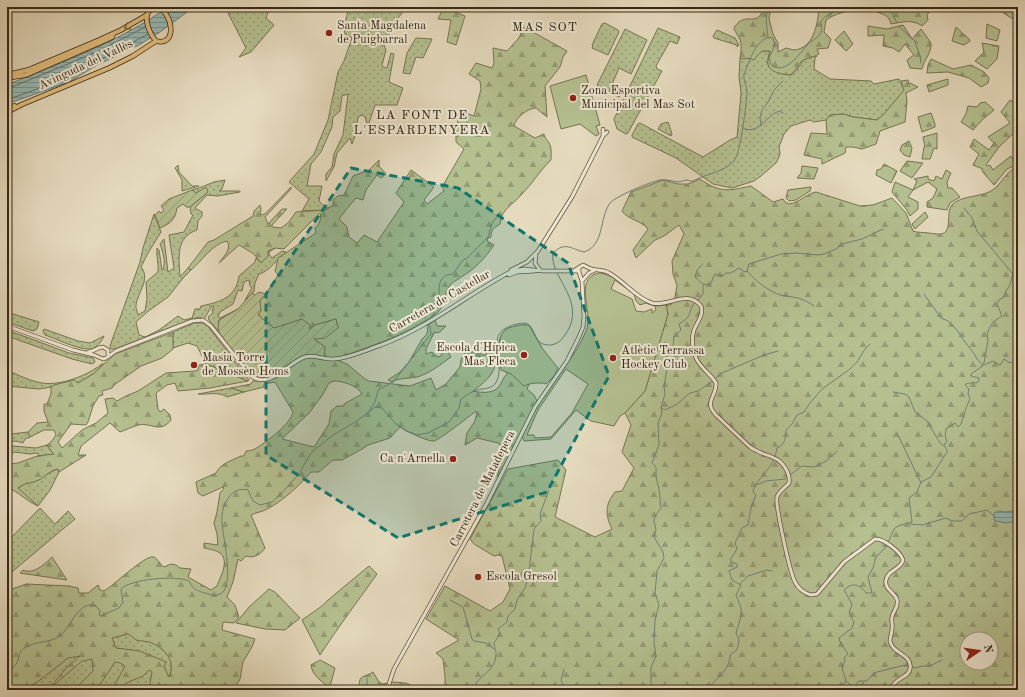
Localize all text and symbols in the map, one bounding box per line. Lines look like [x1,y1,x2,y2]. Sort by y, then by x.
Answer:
place label: Santa Magdalena de Puigbarral [337,20,426,46]
district label: MAS SOT [512,21,578,34]
one-way arrow [124,22,131,29]
marker: Santa Magdalena de Puigbarral [324,28,334,38]
street label: Avinguda del Vallès [37,38,135,92]
place label: Zona Esportiva Municipal del Mas Sot [581,85,695,111]
marker: Zona Esportiva Municipal del Mas Sot [568,93,578,103]
district label: LA FONT DE L'ESPARDENYERA [354,109,490,137]
street label: Carretera de Castellar [387,268,493,336]
place label: Escola d'Hípica Mas Fleca [436,342,516,368]
place label: Atlètic Terrassa Hockey Club [621,345,705,371]
marker: Escola d'Hípica Mas Fleca [519,350,529,360]
place label: Masia Torre de Mossèn Homs [202,352,289,378]
marker: Atlètic Terrassa Hockey Club [608,353,618,363]
marker: Masia Torre de Mossèn Homs [189,360,199,370]
street label: Carretera de Matadepera [448,429,518,549]
place label: Ca n'Arnella [380,453,445,465]
marker: Ca n'Arnella [448,454,458,464]
place label: Escola Gresol [486,571,557,583]
marker: Escola Gresol [473,572,483,582]
north arrow [959,631,999,671]
text: N [981,644,994,655]

